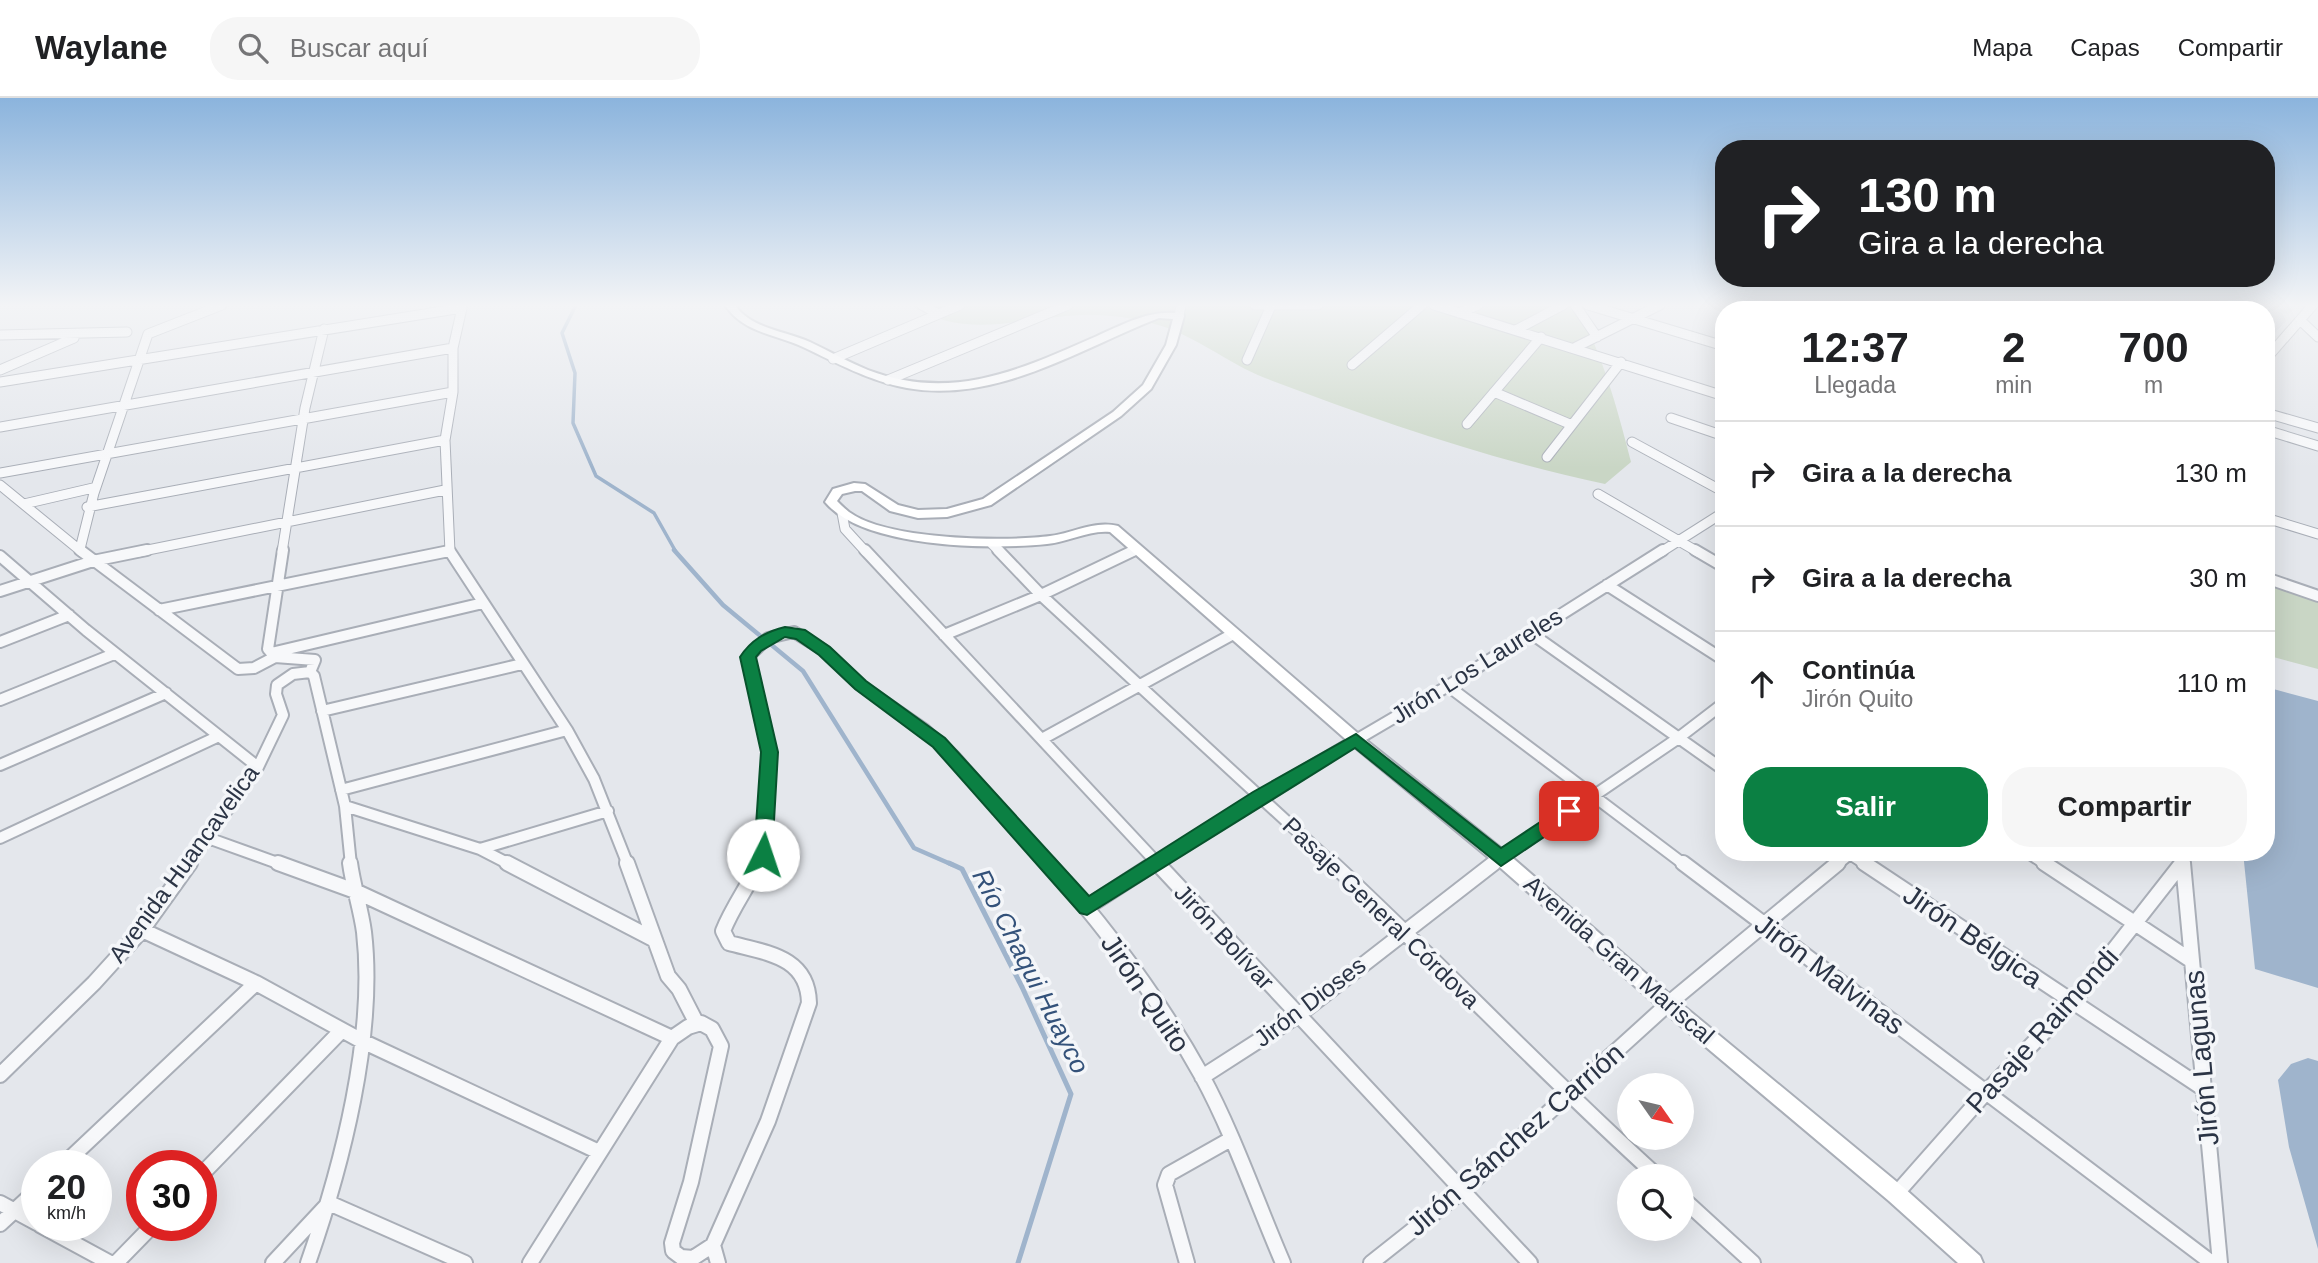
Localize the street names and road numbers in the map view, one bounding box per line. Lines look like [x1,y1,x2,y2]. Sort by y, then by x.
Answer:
street label: Jirón Los Laureles [1386,602,1567,729]
street label: Avenida Huancavelica [103,759,265,968]
street label: Pasaje General Córdova [1277,812,1486,1014]
street label: Avenida Gran Mariscal [1519,870,1720,1049]
street label: Jirón Bolívar [1169,879,1280,995]
street label: Jirón Bélgica [1898,879,2048,994]
street label: Jirón Malvinas [1749,908,1910,1041]
street label: Jirón Quito [1095,928,1196,1058]
street label: Pasaje Raimondi [1960,941,2125,1119]
street label: Jirón Dioses [1249,951,1371,1052]
street label: Jirón Lagunas [2178,969,2225,1147]
street label: Jirón Sánchez Carrión [1401,1037,1630,1242]

